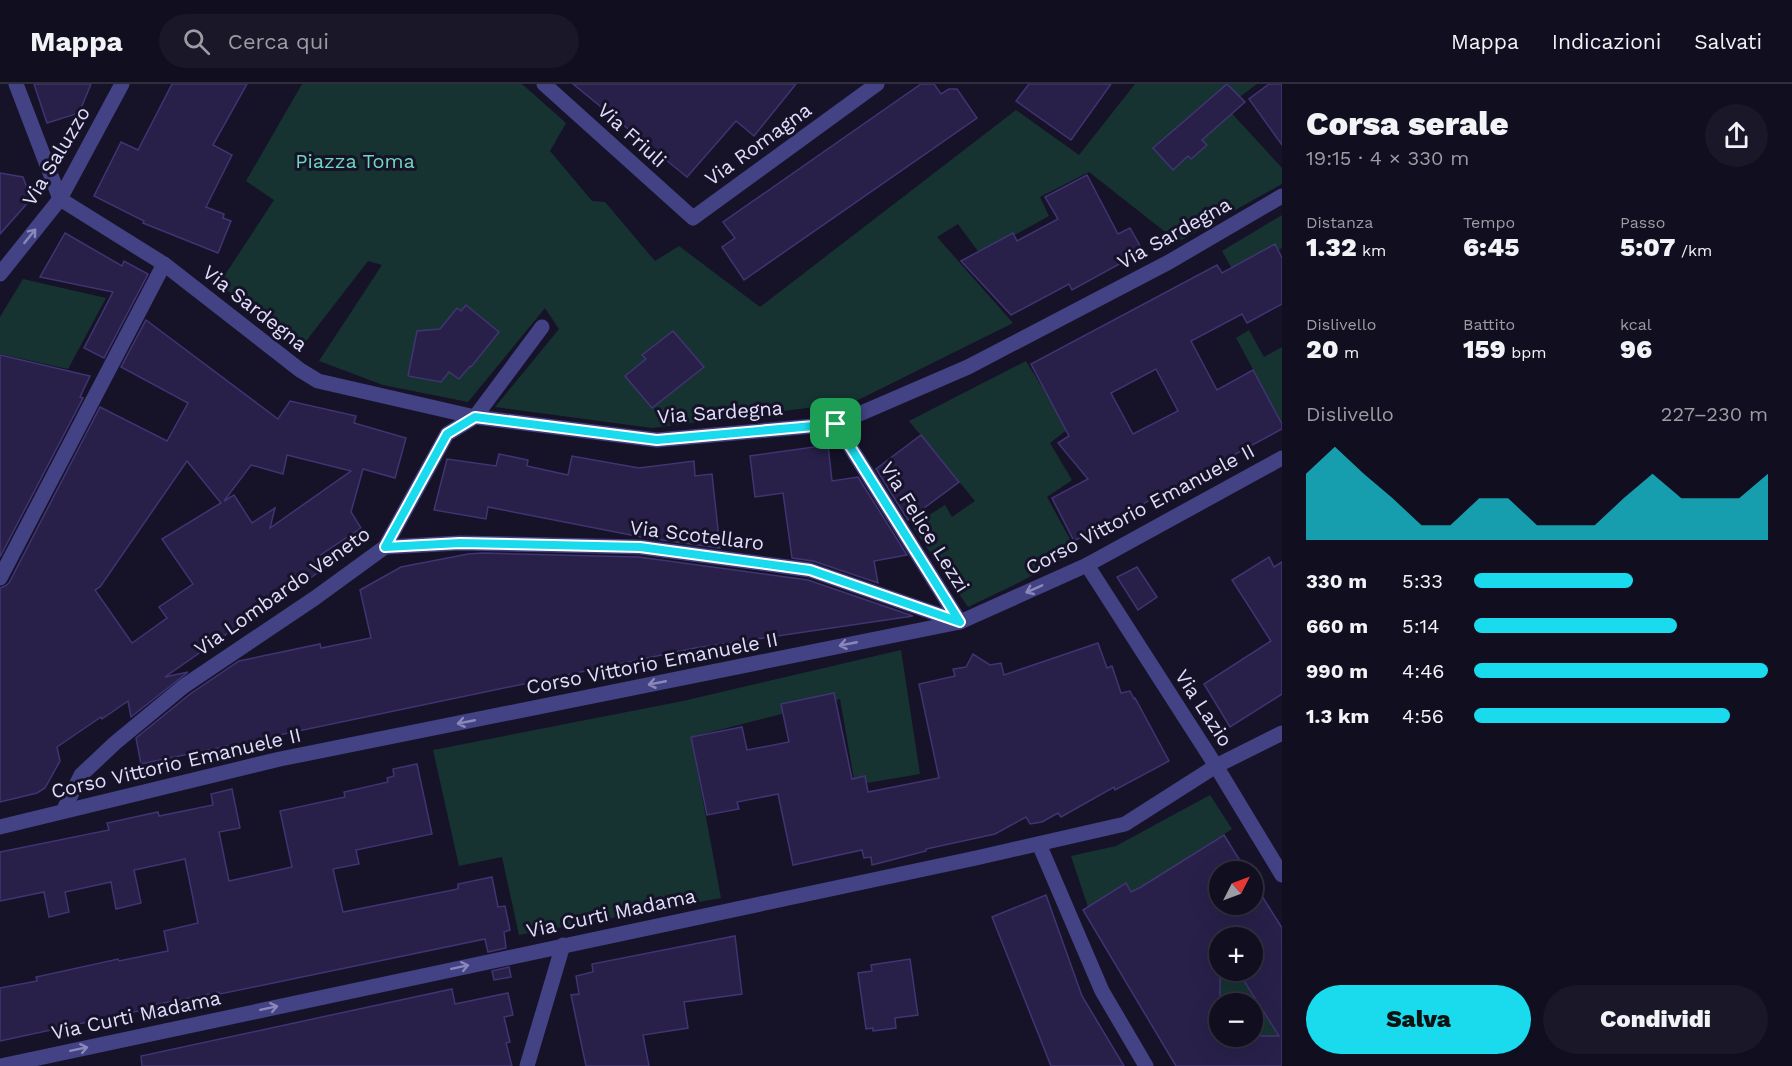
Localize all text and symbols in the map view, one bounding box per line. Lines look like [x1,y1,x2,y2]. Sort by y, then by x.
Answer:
search box [159,14,579,68]
text: Mappa [30,25,123,58]
icon: search [180,25,213,58]
text: Cerca qui [228,29,329,54]
text: Mappa [1451,29,1519,54]
text: Indicazioni [1552,29,1661,54]
text: Salvati [1694,29,1762,54]
street label: Via Romagna [700,97,816,191]
street label: Via Friuli [593,98,671,172]
street label: Via Saluzzo [17,102,95,210]
text: Corsa serale [1306,104,1509,143]
button: share [1705,104,1768,167]
text: 19:15 · 4 × 330 m [1306,146,1469,170]
park label: Piazza Toma [295,149,415,173]
street label: Via Sardegna [1113,192,1235,274]
text: Distanza [1306,213,1373,232]
text: Tempo [1463,213,1515,232]
text: Passo [1620,213,1665,232]
one-way arrow [24,229,37,245]
text: 1.32 [1306,232,1357,262]
text: 6:45 [1463,232,1519,262]
text: 5:07 [1620,232,1676,262]
text: km [1357,241,1386,260]
text: /km [1676,241,1712,260]
street label: Via Sardegna [198,260,312,356]
text: Dislivello [1306,315,1376,334]
text: Battito [1463,315,1515,334]
text: kcal [1620,315,1652,334]
text: 20 [1306,334,1339,364]
text: 159 [1463,334,1506,364]
text: 96 [1620,334,1652,364]
text: m [1339,343,1359,362]
text: bpm [1506,343,1547,362]
street label: Via Sardegna [656,396,784,428]
pin [810,398,861,449]
text: Dislivello [1306,402,1394,426]
text: 227–230 m [1661,402,1768,426]
icon: arrive [819,407,852,440]
street label: Corso Vittorio Emanuele II [1021,438,1259,580]
street label: Via Felice Lezzi [875,457,975,597]
street label: Via Scotellaro [628,515,766,555]
street label: Via Lombardo Veneto [190,521,374,661]
text: 330 m [1306,569,1367,593]
text: 5:33 [1402,569,1443,593]
one-way arrow [1026,584,1044,596]
text: 660 m [1306,614,1368,638]
text: 5:14 [1402,614,1440,638]
street label: Corso Vittorio Emanuele II [524,627,780,699]
one-way arrow [839,639,858,650]
text: 990 m [1306,659,1368,683]
text: 4:46 [1402,659,1445,683]
street label: Via Lazio [1170,665,1238,751]
one-way arrow [648,678,667,689]
text: 1.3 km [1306,704,1369,728]
text: 4:56 [1402,704,1444,728]
one-way arrow [457,716,476,728]
street label: Corso Vittorio Emanuele II [49,723,303,803]
north arrow [1209,861,1263,915]
map controls [1209,861,1263,1047]
street label: Via Curti Madama [524,883,698,943]
button: + [1209,927,1263,981]
one-way arrow [450,961,469,972]
street label: Via Curti Madama [49,985,223,1045]
button: Salva [1306,985,1531,1054]
button: Condividi [1543,985,1768,1054]
button: − [1209,993,1263,1047]
one-way arrow [259,1002,279,1013]
one-way arrow [69,1043,88,1054]

